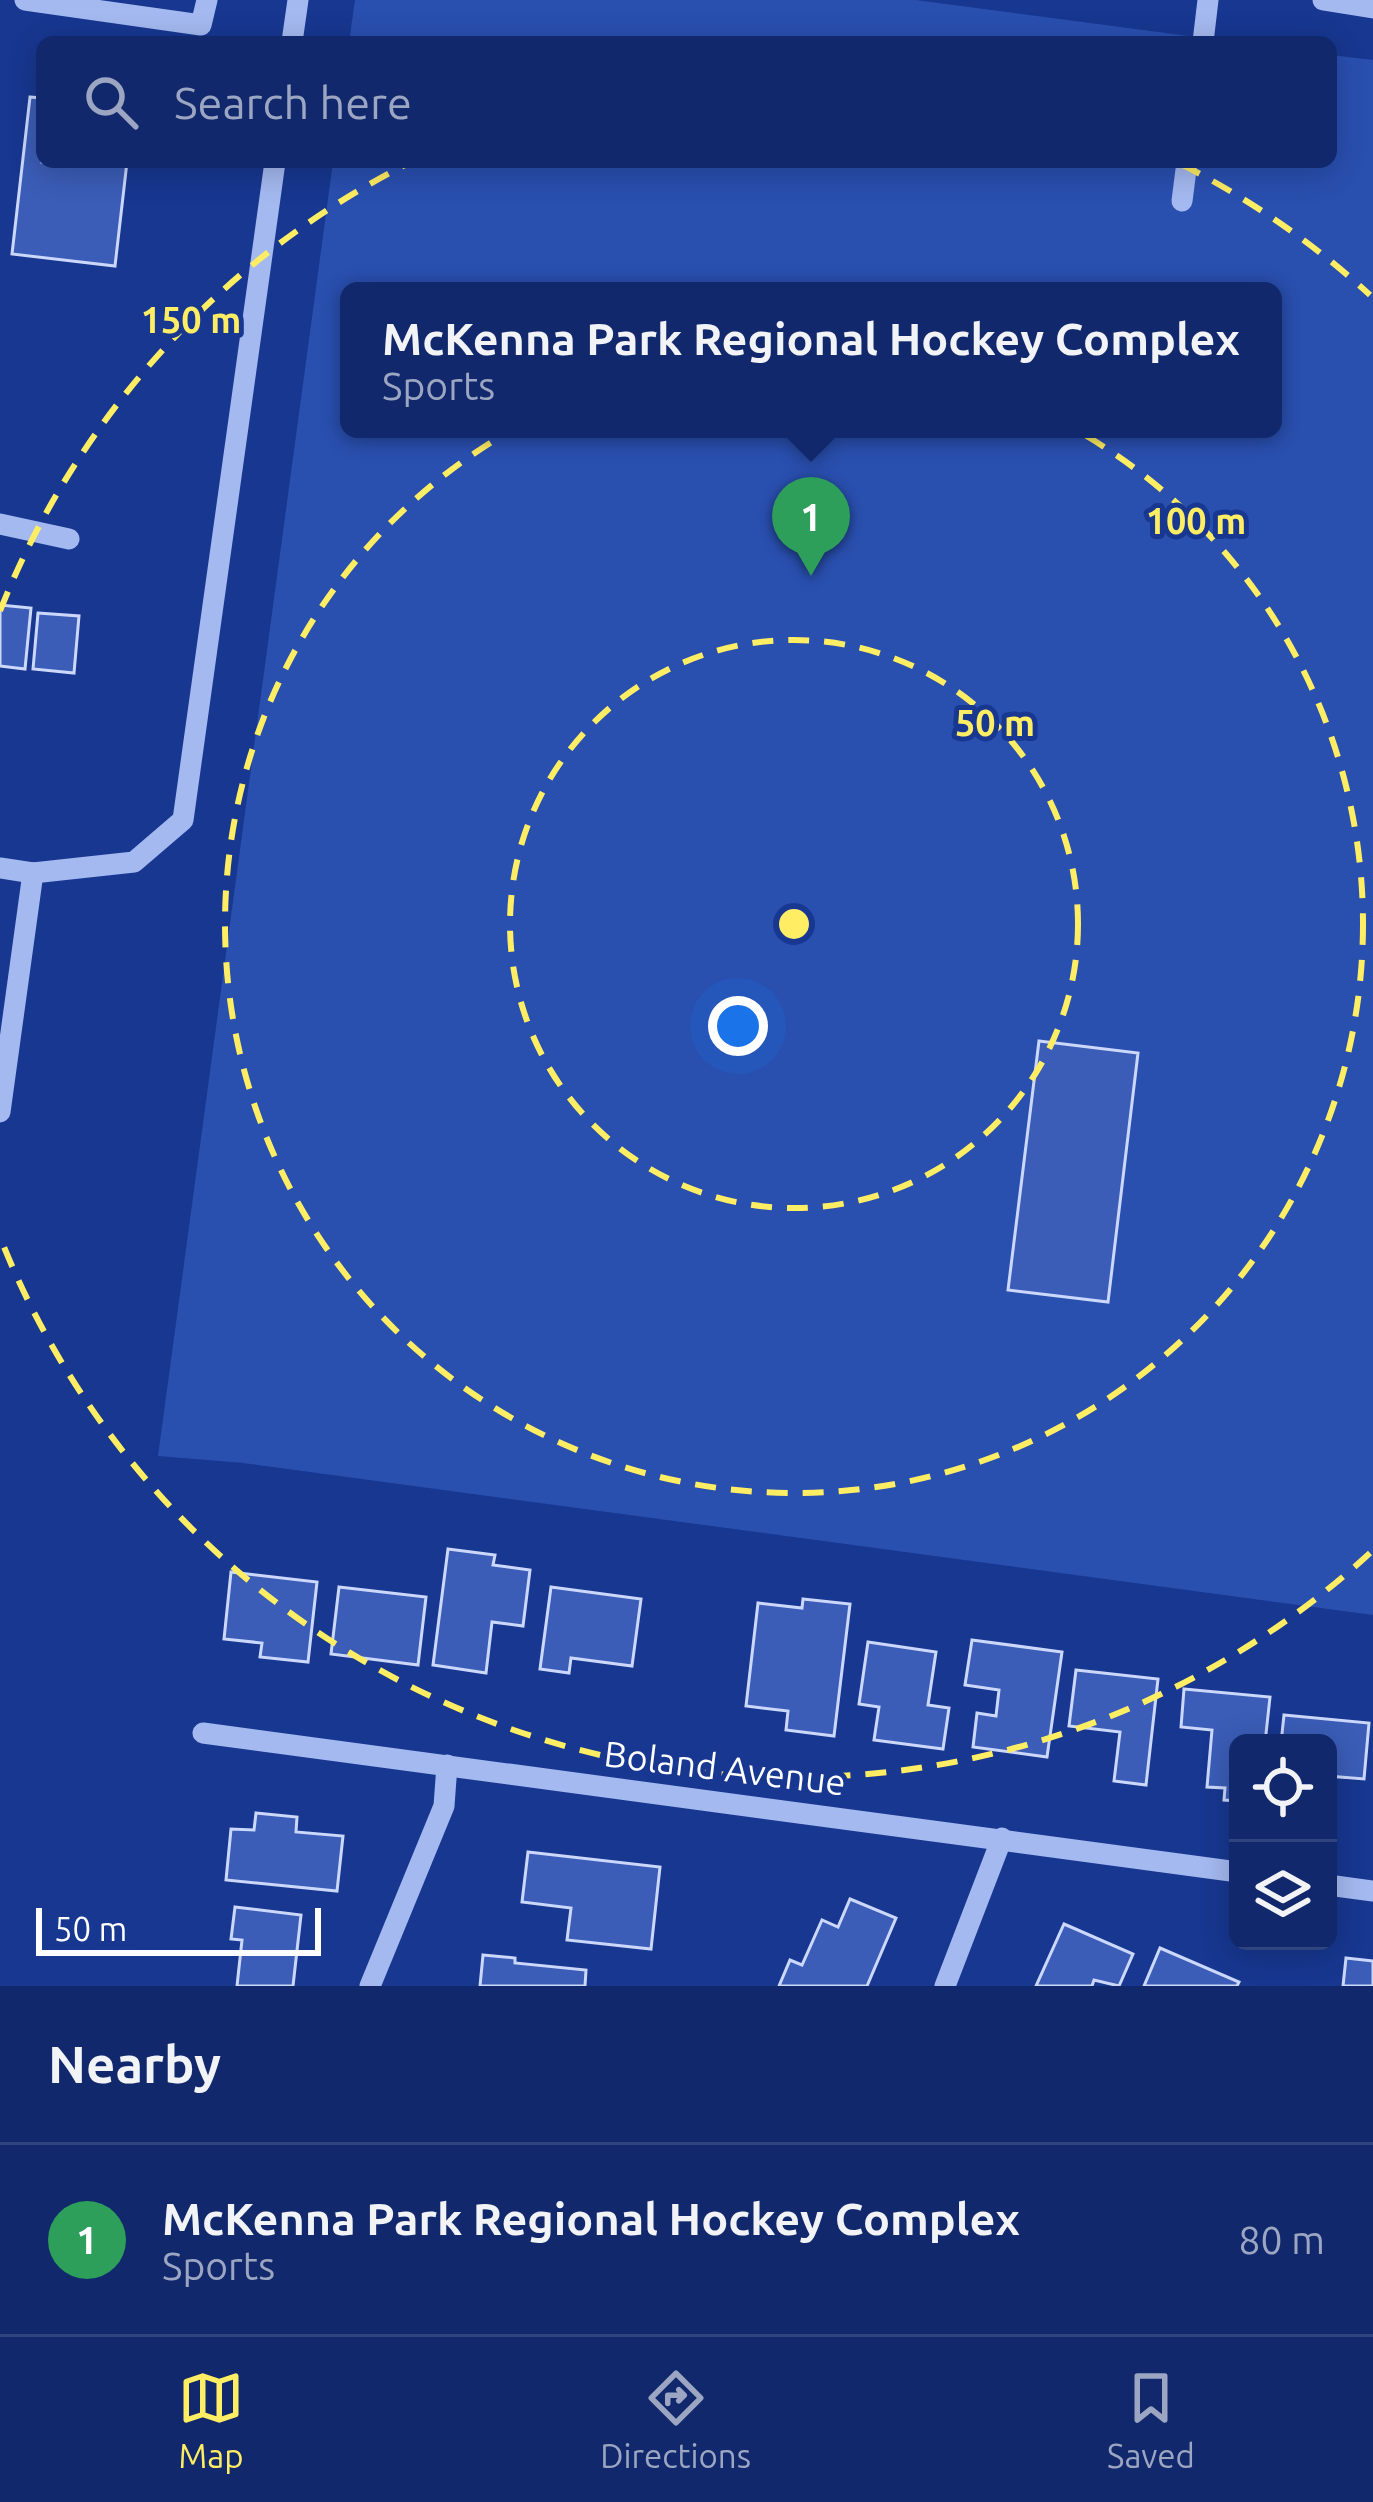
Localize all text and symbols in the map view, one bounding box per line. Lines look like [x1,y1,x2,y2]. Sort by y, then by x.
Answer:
search box [36,36,1337,168]
icon: search [78,69,144,135]
text: Search here [174,77,412,128]
popup [340,282,1282,438]
text: 150 m [141,299,241,340]
text: McKenna Park Regional Hockey Complex [382,313,1240,364]
text: Sports [382,364,495,407]
pin: 1 [772,477,850,576]
text: 100 m [1146,500,1246,541]
text: 50 m [955,702,1035,743]
centre of rings [773,903,815,945]
your location [708,996,768,1056]
street label: Boland Avenue [602,1732,848,1803]
map controls [1229,1734,1337,1950]
button: locate [1229,1734,1337,1842]
button: layers [1229,1842,1337,1950]
scale bar [36,1902,321,1955]
text: 50 m [54,1910,127,1947]
text: Nearby [48,2035,221,2093]
text: McKenna Park Regional Hockey Complex [162,2193,1020,2244]
text: 1 [76,2218,98,2261]
text: 80 m [1238,2218,1325,2261]
text: Sports [162,2244,275,2287]
tab: Map [178,2365,244,2474]
tab: Directions [600,2365,751,2474]
tab: Saved [1107,2365,1195,2474]

